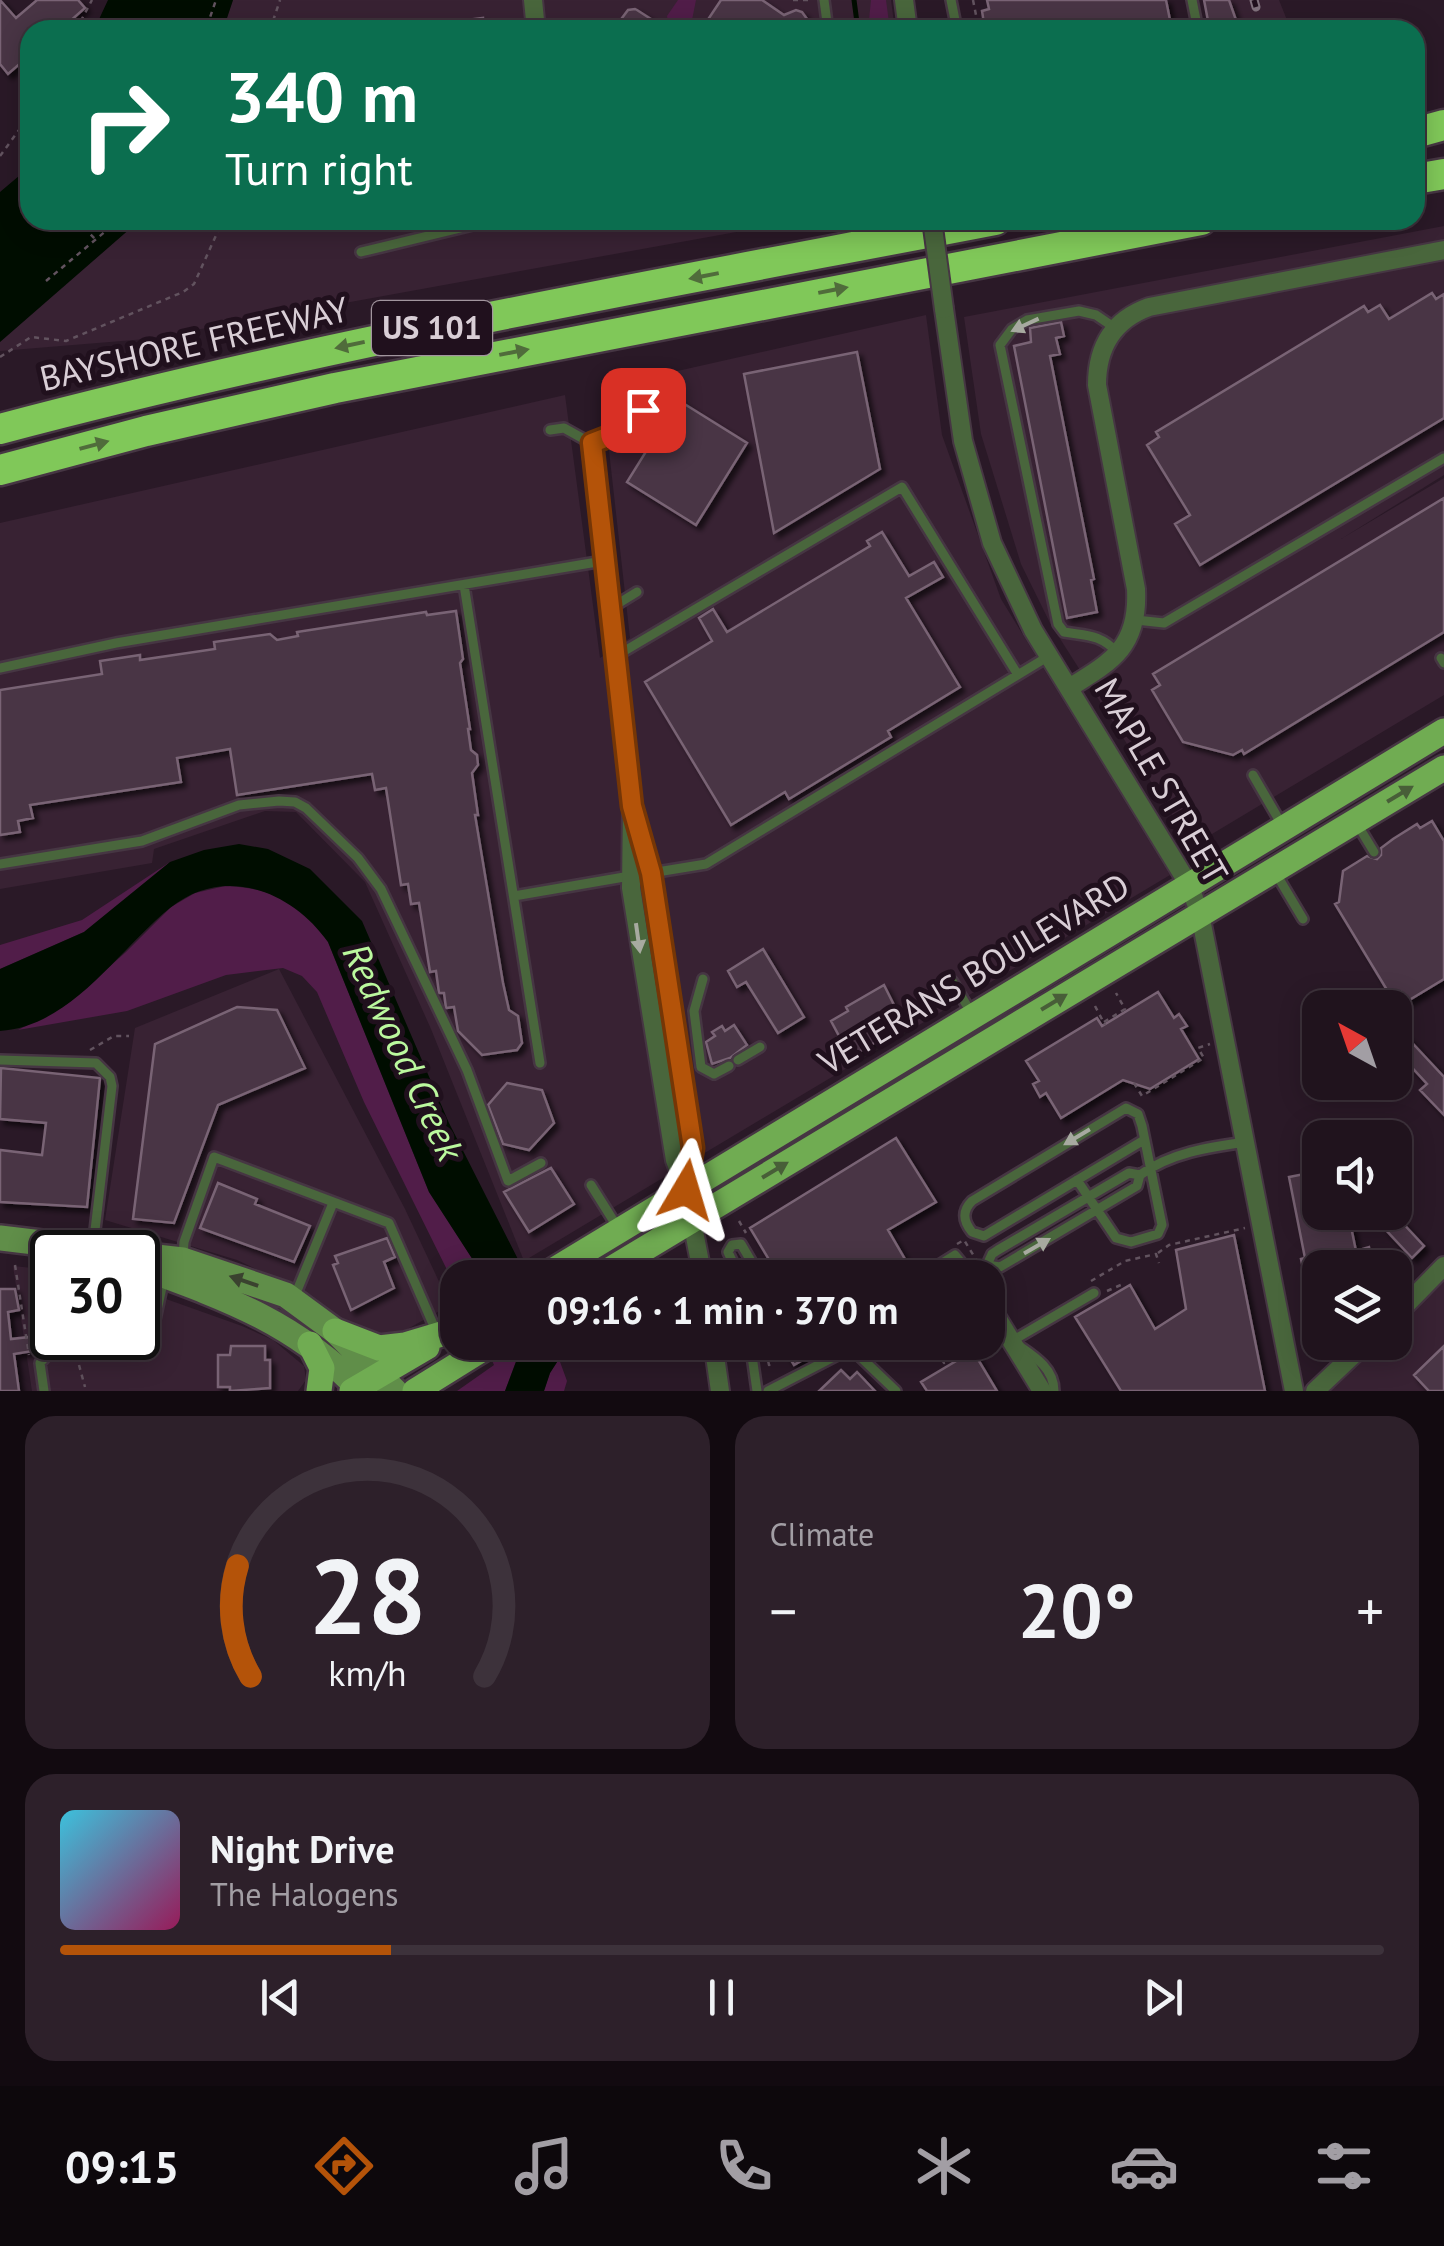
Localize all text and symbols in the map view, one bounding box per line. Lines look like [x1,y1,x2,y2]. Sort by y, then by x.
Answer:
text: 340 m [225,51,418,141]
icon: right [60,60,190,190]
text: Turn right [225,139,413,197]
one-way arrow [688,268,719,284]
one-way arrow [818,282,849,298]
street label: BAYSHORE FREEWAY [35,285,353,401]
road number: US 101 [372,301,492,355]
one-way arrow [1010,317,1039,334]
one-way arrow [335,338,366,353]
one-way arrow [499,343,530,359]
pin [601,368,686,453]
icon: arrive [616,383,671,438]
one-way arrow [79,436,110,452]
street label: MAPLE STREET [1085,670,1239,891]
one-way arrow [1386,786,1414,803]
street label: VETERANS BOULEVARD [809,862,1138,1085]
one-way arrow [631,923,646,954]
water label: Redwood Creek [333,935,477,1170]
north arrow [1302,990,1412,1100]
map controls [1302,990,1412,1360]
one-way arrow [1040,994,1068,1011]
button: sound [1302,1120,1412,1230]
one-way arrow [1063,1128,1091,1145]
position arrow [634,1138,738,1242]
one-way arrow [761,1162,789,1179]
speed limit sign: 30 [30,1230,160,1360]
one-way arrow [1022,1238,1051,1255]
button: layers [1302,1250,1412,1360]
one-way arrow [229,1272,259,1287]
text: 09:16 · 1 min · 370 m [547,1285,898,1334]
text: Climate [770,1513,874,1555]
text: 28 [308,1528,426,1663]
text: 20° [1018,1562,1136,1659]
text: − [770,1575,797,1646]
text: + [1356,1575,1384,1646]
text: km/h [328,1650,406,1696]
text: Night Drive [210,1824,394,1873]
text: The Halogens [210,1873,398,1915]
icon: previous [253,1970,308,2025]
icon: pause [694,1970,749,2025]
icon: next [1136,1970,1191,2025]
icon: directions [309,2131,379,2201]
icon: music [509,2131,579,2201]
icon: phone [709,2131,779,2201]
icon: climate [909,2131,979,2201]
icon: car [1109,2131,1179,2201]
icon: filters [1309,2131,1379,2201]
text: 09:15 [65,2137,179,2195]

